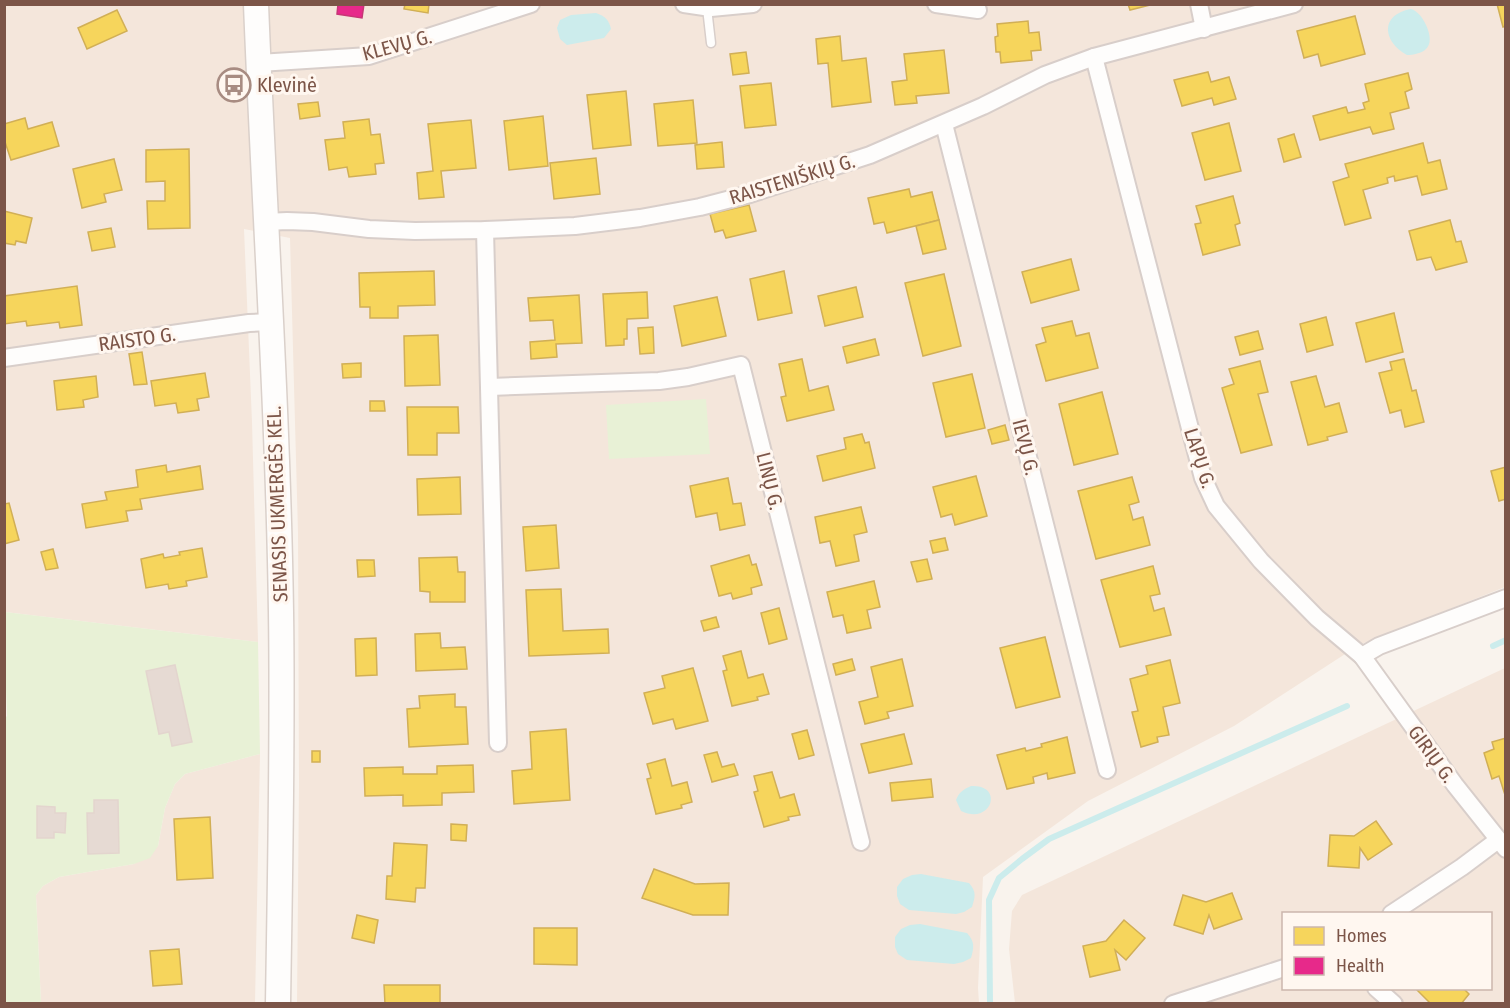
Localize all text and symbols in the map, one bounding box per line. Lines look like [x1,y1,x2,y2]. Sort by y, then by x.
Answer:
street label: KLEVŲ G. [360,24,434,66]
bus stop icon: Klevinė [216,67,252,103]
place label: Klevinė [257,73,317,97]
street label: RAISTENIŠKIŲ G. [726,149,858,209]
street label: RAISTO G. [97,322,177,356]
street label: SENASIS UKMERGĖS KEL. [262,405,292,603]
street label: IEVŲ G. [1007,416,1045,478]
street label: LAPŲ G. [1179,425,1221,491]
street label: LINŲ G. [751,450,789,512]
street label: GIRIŲ G. [1403,721,1461,787]
legend [1282,912,1492,990]
text: Homes [1336,925,1387,947]
text: Health [1336,955,1384,977]

